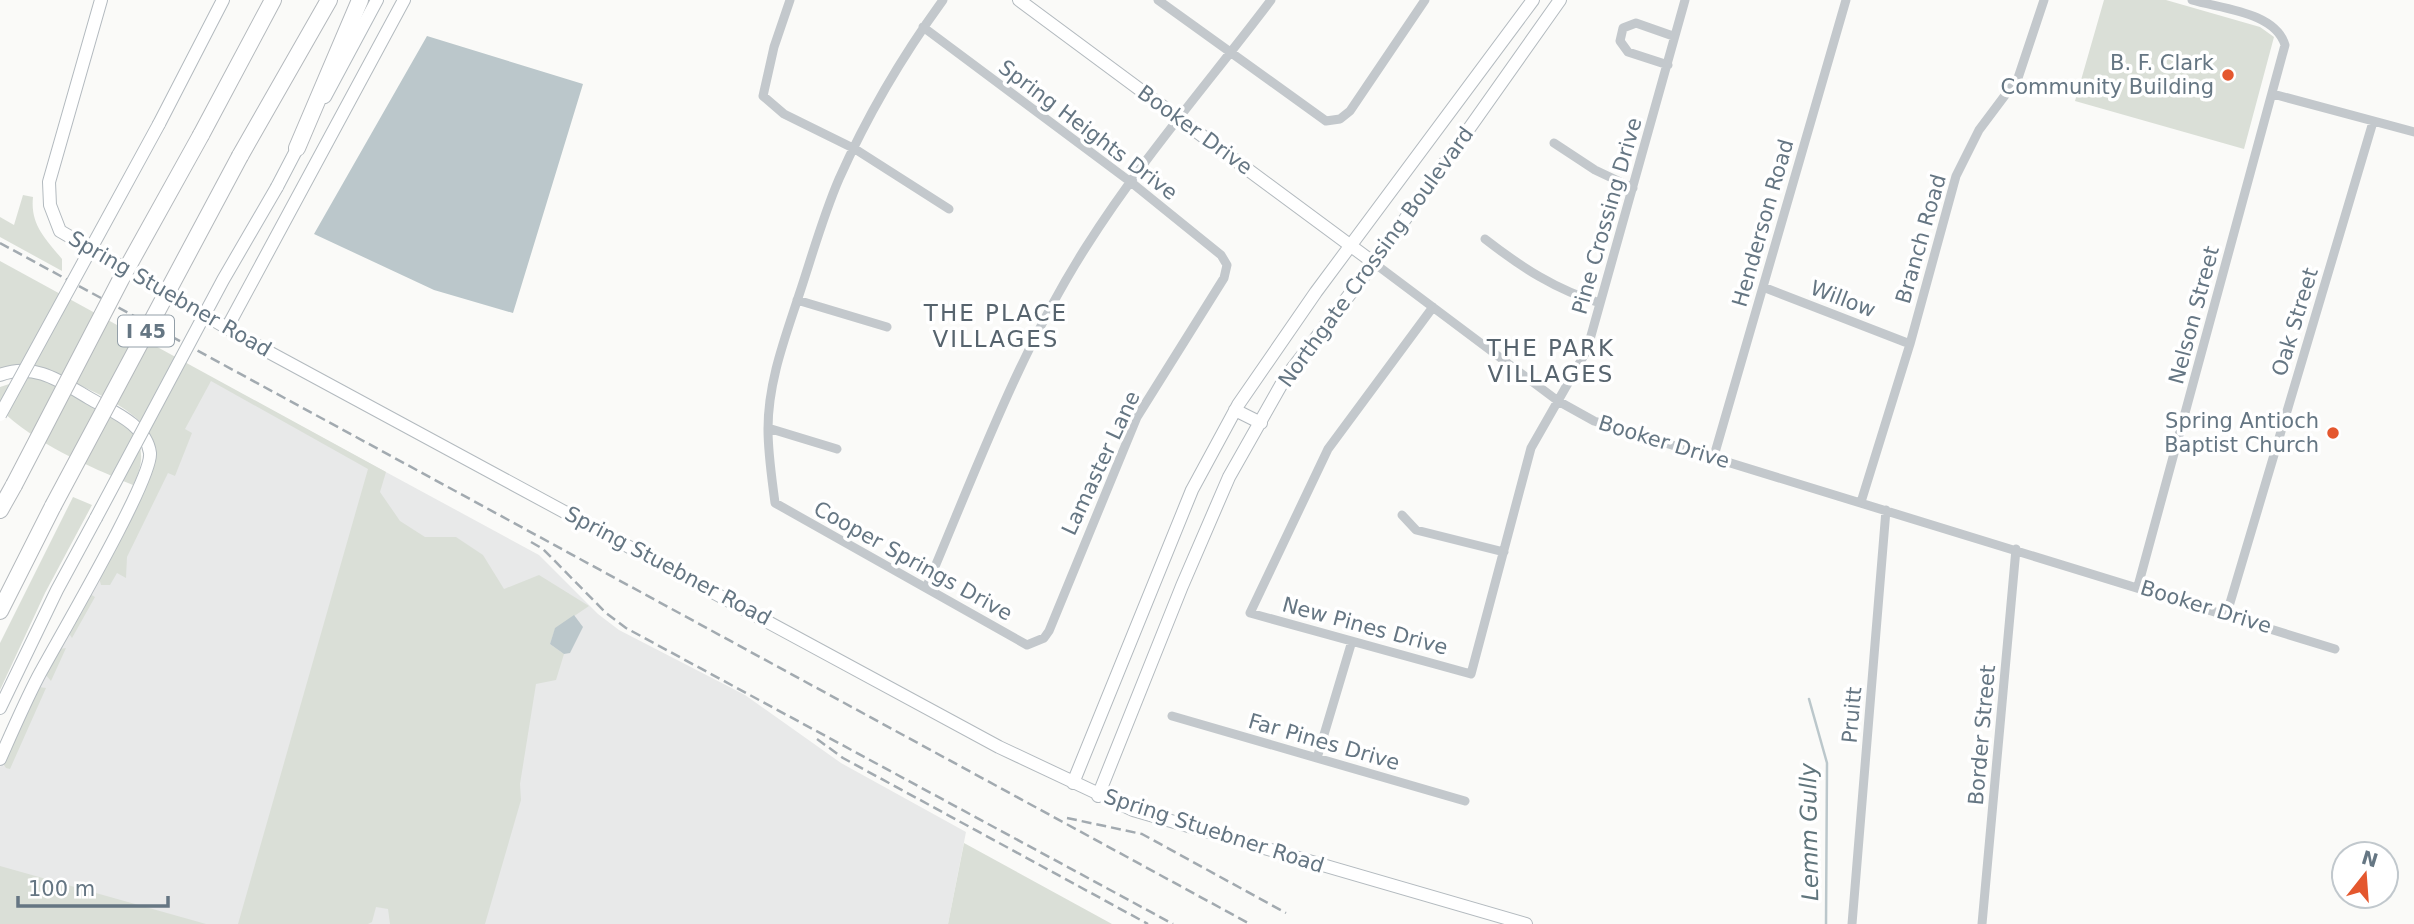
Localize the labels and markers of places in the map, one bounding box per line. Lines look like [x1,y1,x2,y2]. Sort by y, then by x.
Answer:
place label: B. F. Clark Community Building [2001,51,2215,99]
marker: B. F. Clark Community Building [2220,67,2236,83]
place label: Spring Antioch Baptist Church [2164,409,2319,457]
marker: Spring Antioch Baptist Church [2325,425,2341,441]

